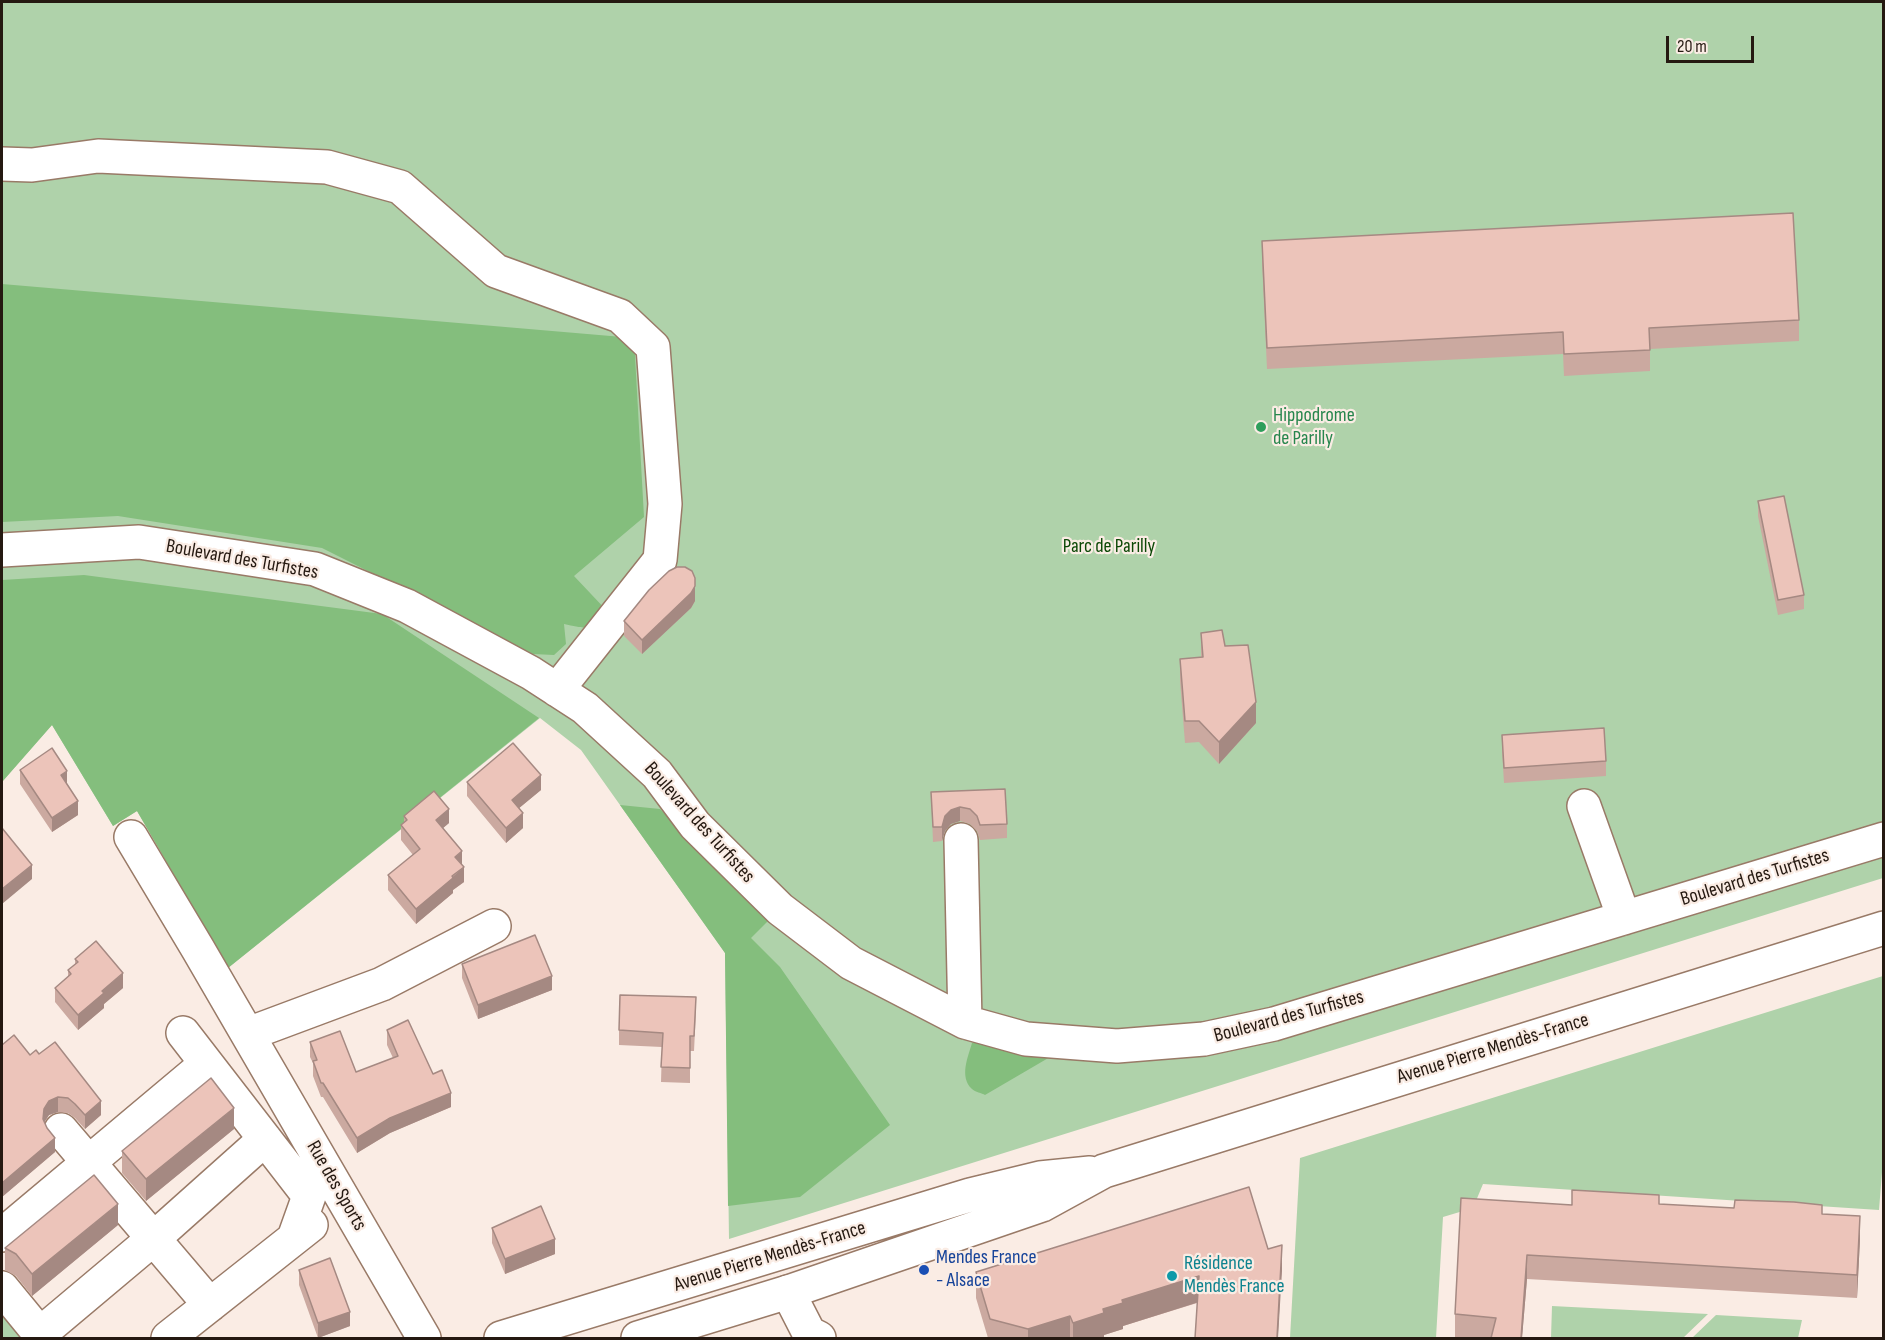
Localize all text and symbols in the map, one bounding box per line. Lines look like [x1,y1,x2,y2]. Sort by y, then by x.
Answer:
scale bar [1669,24,1758,62]
text: 20 m [1677,36,1707,57]
place label: Hippodrome de Parilly [1273,404,1355,451]
marker: Hippodrome de Parilly [1254,420,1268,434]
street label: Boulevard des Turfistes [164,535,320,585]
park label: Parc de Parilly [1063,535,1155,559]
street label: Boulevard des Turfistes [639,758,759,888]
street label: Boulevard des Turfistes [1678,844,1832,912]
street label: Boulevard des Turfistes [1211,985,1367,1049]
street label: Avenue Pierre Mendès-France [1394,1008,1592,1090]
street label: Rue des Sports [301,1137,371,1235]
street label: Avenue Pierre Mendès-France [671,1216,869,1298]
place label: Mendes France - Alsace [936,1246,1036,1293]
place label: Résidence Mendès France [1184,1252,1284,1299]
marker: Mendes France - Alsace [917,1263,931,1277]
marker: Résidence Mendès France [1165,1269,1179,1283]

